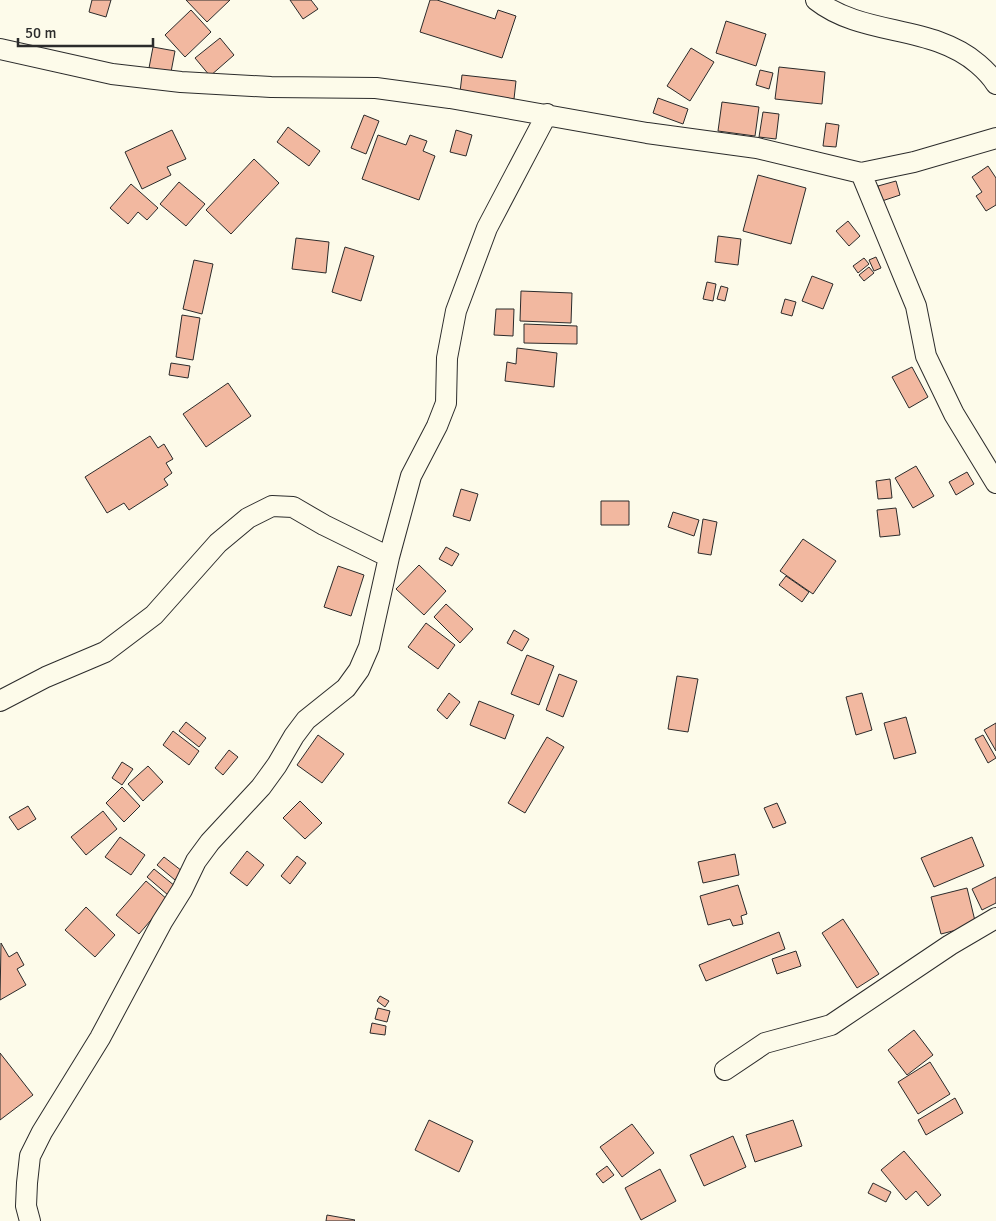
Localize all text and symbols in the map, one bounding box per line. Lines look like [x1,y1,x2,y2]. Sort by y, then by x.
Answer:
scale bar [18,15,152,47]
text: 50 m [25,24,56,42]

